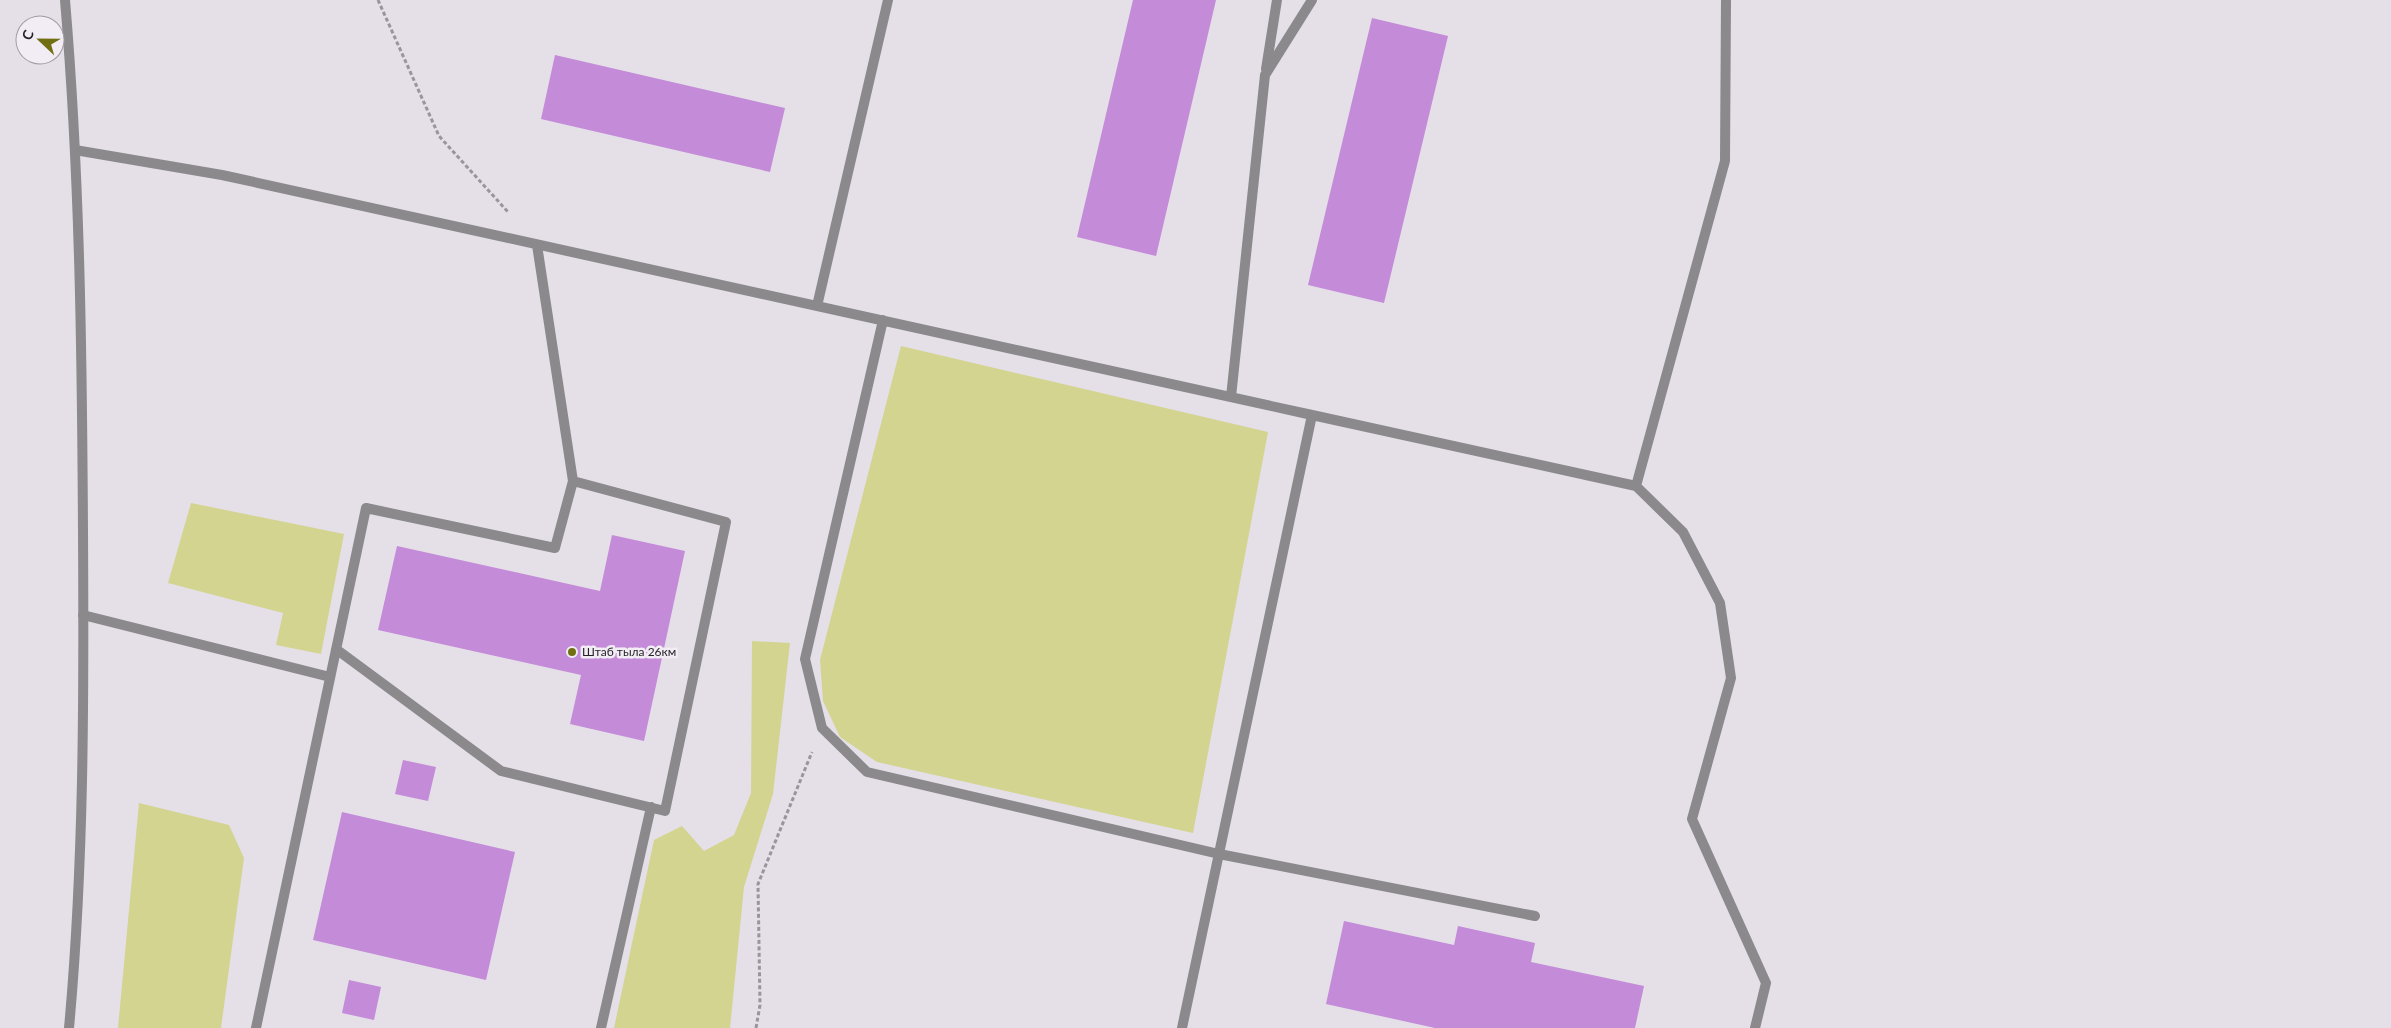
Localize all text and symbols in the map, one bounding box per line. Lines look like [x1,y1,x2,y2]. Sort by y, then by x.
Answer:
north arrow [15,15,65,65]
text: С [18,27,37,42]
place label: Штаб тыла 26км [582,644,676,659]
marker: Штаб тыла 26км [566,646,578,658]

